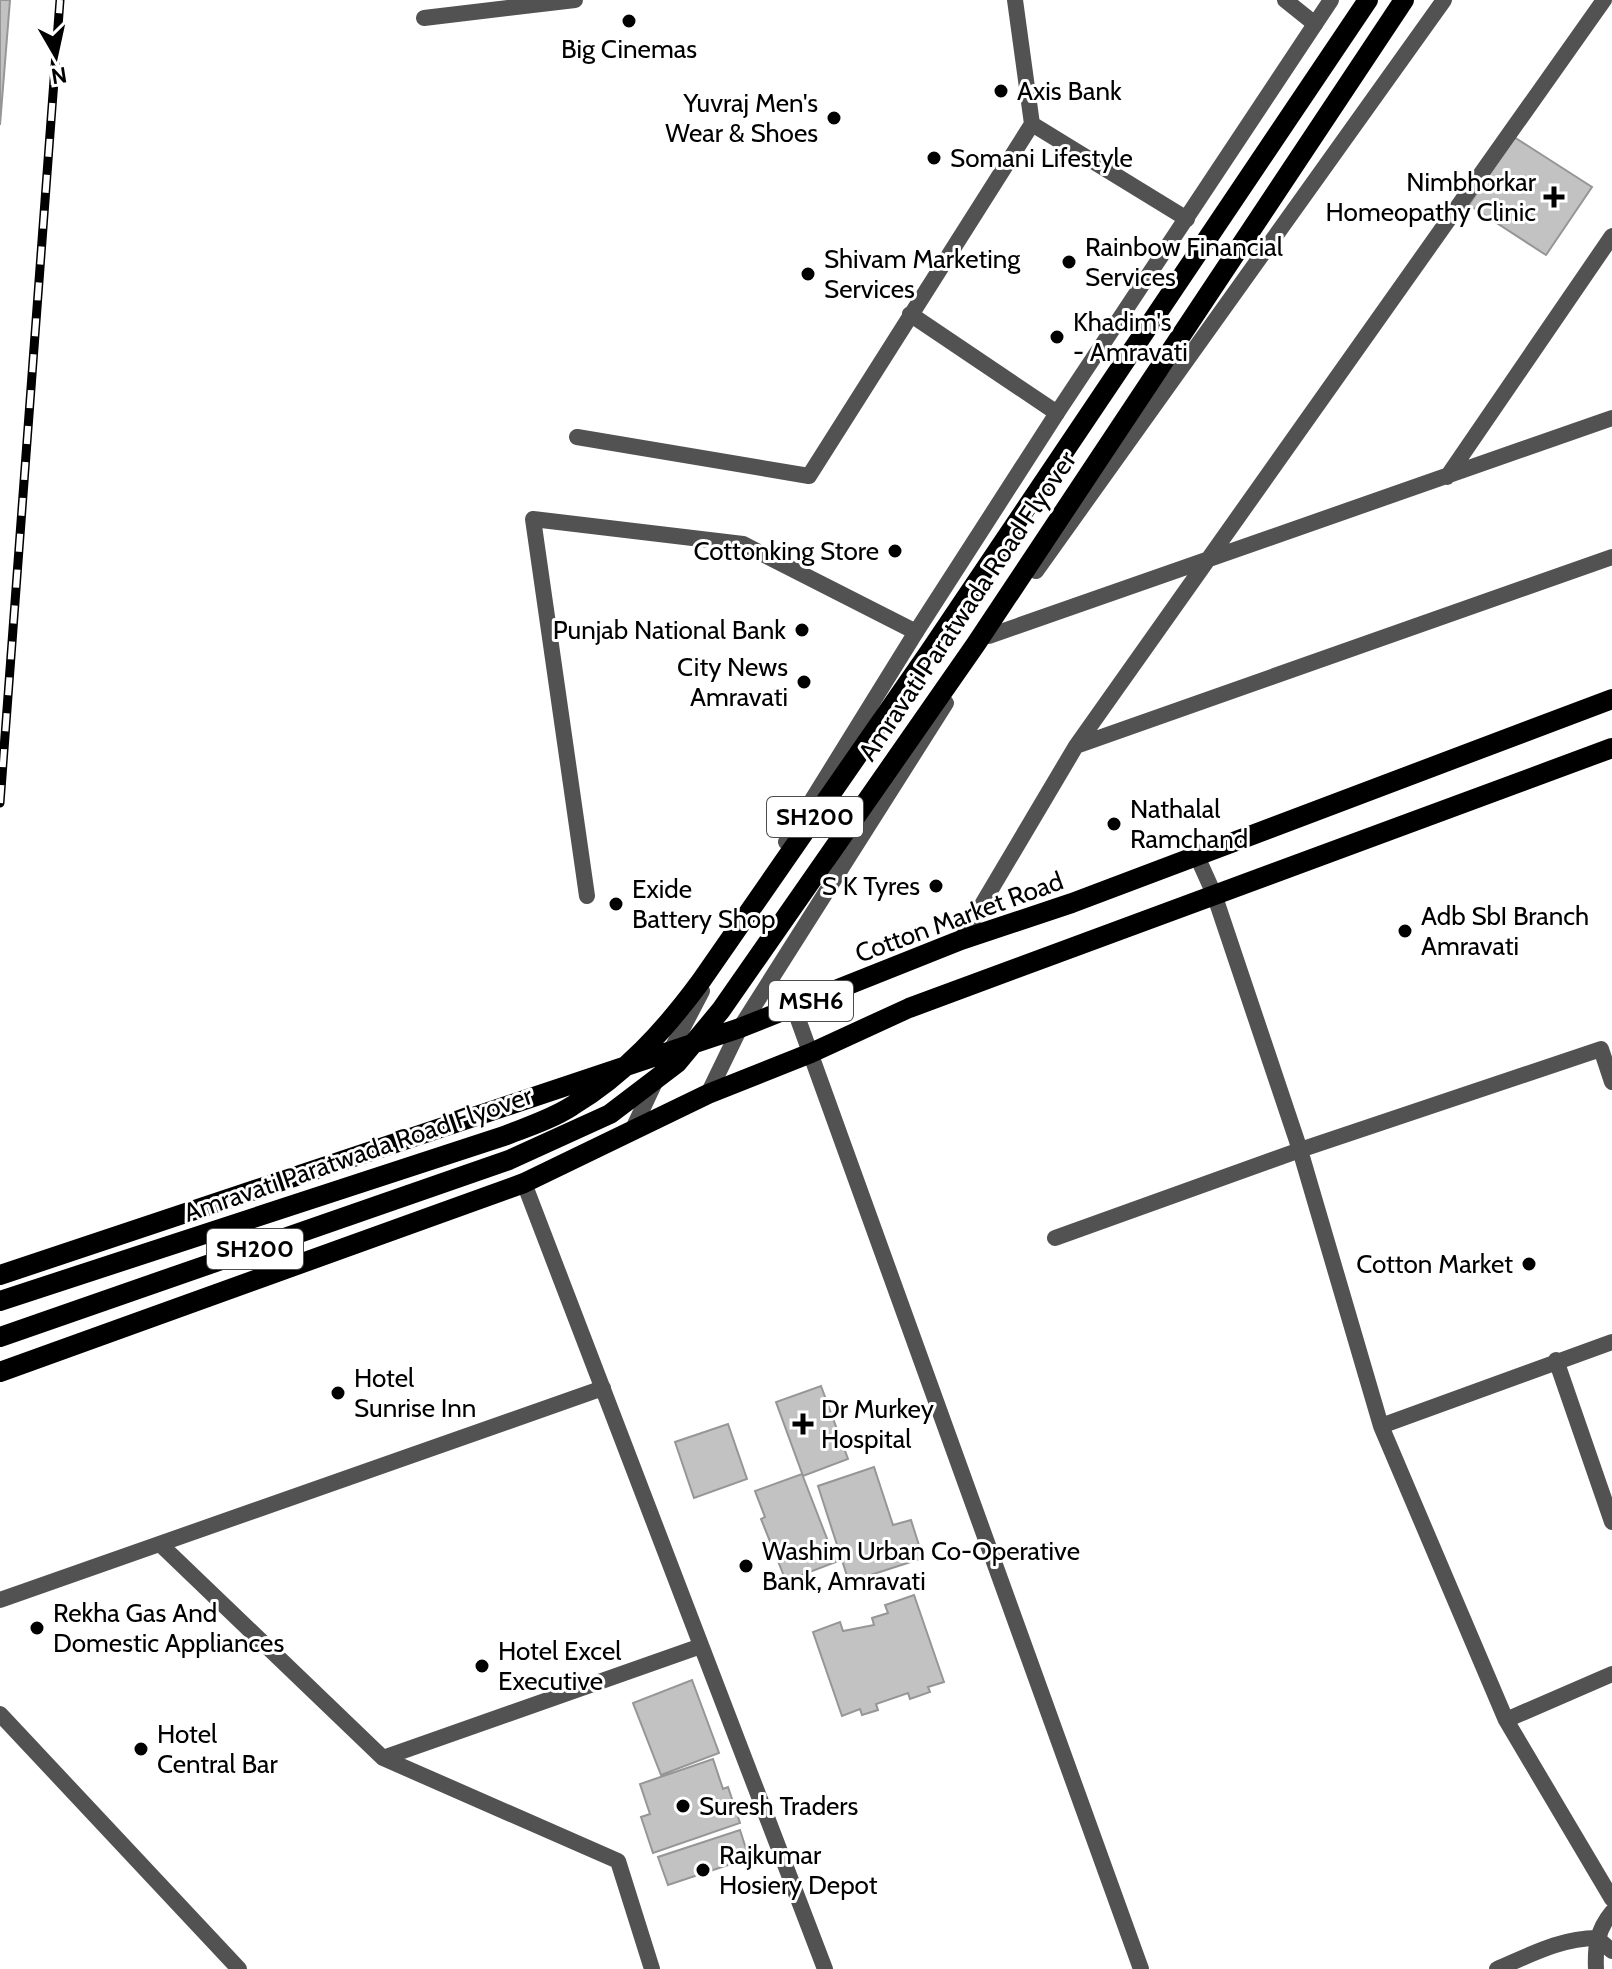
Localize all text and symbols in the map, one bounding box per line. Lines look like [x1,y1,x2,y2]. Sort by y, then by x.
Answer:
marker: Big Cinemas [620,12,638,30]
north arrow [16,16,96,96]
place label: Big Cinemas [561,33,697,65]
text: N [49,61,69,90]
place label: Axis Bank [1017,75,1122,107]
marker: Axis Bank [992,82,1010,100]
place label: Yuvraj Men's Wear & Shoes [665,87,818,149]
marker: Yuvraj Men's Wear & Shoes [825,109,843,127]
place label: Somani Lifestyle [950,142,1133,174]
marker: Somani Lifestyle [925,149,943,167]
place label: Nimbhorkar Homeopathy Clinic [1326,166,1537,228]
marker: Nimbhorkar Homeopathy Clinic [1543,186,1565,208]
place label: Rainbow Financial Services [1085,231,1283,293]
place label: Shivam Marketing Services [824,243,1021,305]
marker: Rainbow Financial Services [1060,253,1078,271]
marker: Shivam Marketing Services [799,265,817,283]
place label: Khadim's - Amravati [1073,306,1188,368]
marker: Khadim's - Amravati [1048,328,1066,346]
street label: Amravati Paratwada Road Flyover [851,444,1083,767]
place label: Cottonking Store [694,535,879,567]
marker: Cottonking Store [886,542,904,560]
place label: Punjab National Bank [553,614,786,646]
marker: Punjab National Bank [793,621,811,639]
place label: City News Amravati [677,651,788,713]
marker: City News Amravati [795,673,813,691]
place label: Nathalal Ramchand [1130,793,1248,855]
road number: SH200 [767,797,863,837]
marker: Nathalal Ramchand [1105,815,1123,833]
street label: Cotton Market Road [851,865,1067,969]
place label: S K Tyres [822,870,920,902]
place label: Exide Battery Shop [632,873,776,935]
marker: S K Tyres [927,877,945,895]
marker: Exide Battery Shop [607,895,625,913]
place label: Adb SbI Branch Amravati [1421,900,1589,962]
marker: Adb SbI Branch Amravati [1396,922,1414,940]
road number: MSH6 [769,981,853,1021]
street label: Amravati Paratwada Road Flyover [179,1079,537,1229]
road number: SH200 [207,1229,303,1269]
place label: Cotton Market [1356,1248,1513,1280]
marker: Cotton Market [1520,1255,1538,1273]
place label: Hotel Sunrise Inn [354,1362,476,1424]
marker: Hotel Sunrise Inn [329,1384,347,1402]
place label: Dr Murkey Hospital [821,1393,934,1455]
marker: Dr Murkey Hospital [792,1413,814,1435]
place label: Washim Urban Co-Operative Bank, Amravati [762,1535,1080,1597]
marker: Washim Urban Co-Operative Bank, Amravati [737,1557,755,1575]
place label: Rekha Gas And Domestic Appliances [53,1597,284,1659]
marker: Rekha Gas And Domestic Appliances [28,1619,46,1637]
place label: Hotel Excel Executive [498,1635,621,1697]
marker: Hotel Excel Executive [473,1657,491,1675]
place label: Hotel Central Bar [157,1718,279,1780]
marker: Hotel Central Bar [132,1740,150,1758]
place label: Suresh Traders [699,1790,859,1822]
marker: Suresh Traders [674,1797,692,1815]
place label: Rajkumar Hosiery Depot [719,1839,878,1901]
marker: Rajkumar Hosiery Depot [694,1861,712,1879]

